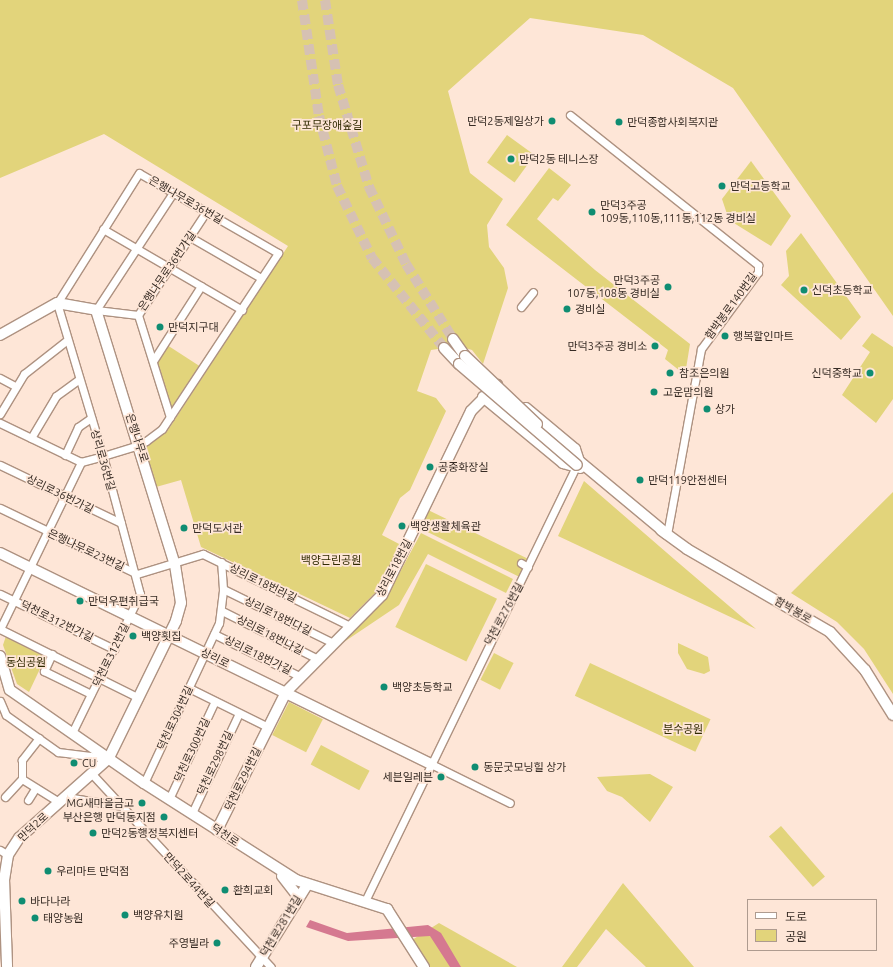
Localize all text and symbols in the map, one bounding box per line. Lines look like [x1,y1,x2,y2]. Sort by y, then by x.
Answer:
place label: 만덕2동제일상가 [467,114,544,128]
place label: 만덕종합사회복지관 [627,115,718,129]
marker: 만덕2동제일상가 [547,116,557,126]
marker: 만덕종합사회복지관 [614,117,624,127]
park label: 구포무장애숲길 [292,118,362,132]
place label: 만덕2동 테니스장 [519,152,599,166]
marker: 만덕2동 테니스장 [506,154,516,164]
street label: 은행나무로36번길 [147,173,225,227]
place label: 만덕고등학교 [730,179,791,193]
marker: 만덕고등학교 [717,181,727,191]
place label: 만덕3주공 109동,110동,111동,112동 경비실 [600,199,756,225]
marker: 만덕3주공 109동,110동,111동,112동 경비실 [587,207,597,217]
street label: 은행나무로36번가길 [135,229,199,313]
street label: 함박봉로140번길 [702,270,760,342]
place label: 만덕3주공 107동,108동 경비실 [567,274,660,300]
marker: 만덕3주공 107동,108동 경비실 [663,282,673,292]
place label: 신덕초등학교 [812,283,873,297]
marker: 신덕초등학교 [799,285,809,295]
place label: 경비실 [575,302,605,316]
marker: 경비실 [562,304,572,314]
place label: 만덕지구대 [168,320,219,334]
marker: 만덕지구대 [155,322,165,332]
place label: 행복할인마트 [733,329,794,343]
marker: 행복할인마트 [720,331,730,341]
place label: 만덕3주공 경비소 [567,339,647,353]
marker: 만덕3주공 경비소 [650,341,660,351]
place label: 참조은의원 [679,366,730,380]
place label: 신덕중학교 [811,366,862,380]
marker: 참조은의원 [664,367,676,379]
marker: 신덕중학교 [865,368,875,378]
place label: 고운맘의원 [663,385,714,399]
marker: 고운맘의원 [648,386,660,398]
place label: 상가 [715,402,735,416]
marker: 상가 [702,404,712,414]
street label: 은행나무로 [123,412,151,464]
street label: 상리로36번길 [88,428,118,492]
place label: 공중화장실 [438,460,489,474]
marker: 공중화장실 [425,462,435,472]
street label: 상리로36번가길 [24,472,96,516]
place label: 만덕119안전센터 [648,473,727,487]
marker: 만덕119안전센터 [635,475,645,485]
place label: 백양생활체육관 [410,519,481,533]
place label: 만덕도서관 [192,521,243,535]
marker: 백양생활체육관 [397,521,407,531]
marker: 만덕도서관 [179,523,189,533]
street label: 은행나무로23번길 [45,526,127,574]
street label: 상리로18번길 [373,537,415,599]
park label: 백양근린공원 [301,553,361,567]
street label: 상리로18번라길 [227,561,299,605]
street label: 덕천로276번길 [482,580,526,648]
place label: 만덕우편취급국 [88,594,159,608]
street label: 상리로18번다길 [242,594,314,638]
street label: 함박봉로 [772,594,814,626]
marker: 만덕우편취급국 [75,596,85,606]
street label: 덕천로312번가길 [18,598,96,644]
street label: 상리로18번나길 [234,613,306,657]
street label: 덕천로312번길 [90,621,132,689]
place label: 백양횟집 [141,629,181,643]
marker: 백양횟집 [128,631,138,641]
street label: 상리로18번가길 [222,633,294,677]
street label: 상리로 [198,645,232,671]
park label: 동심공원 [6,655,46,669]
place label: 백양초등학교 [392,680,453,694]
marker: 백양초등학교 [379,682,389,692]
street label: 덕천로304번길 [154,684,196,752]
street label: 덕천로300번길 [171,716,213,784]
park label: 분수공원 [663,722,703,736]
street label: 덕천로298번길 [194,729,236,797]
street label: 덕천로294번길 [222,745,264,813]
place label: CU [82,756,96,770]
marker: CU [69,758,79,768]
place label: 동문굿모닝힐 상가 [483,760,566,774]
marker: 동문굿모닝힐 상가 [470,762,480,772]
place label: 세븐일레븐 [382,770,433,784]
marker: 세븐일레븐 [436,772,446,782]
place label: MG새마을금고 [67,796,134,810]
marker: MG새마을금고 [137,798,147,808]
street label: 만덕2로 [15,810,51,844]
place label: 부산은행 만덕동지점 [62,810,156,824]
marker: 부산은행 만덕동지점 [159,812,169,822]
street label: 덕천로 [209,821,241,849]
place label: 만덕2동행정복지센터 [101,826,198,840]
marker: 만덕2동행정복지센터 [88,828,98,838]
street label: 만덕2로44번길 [161,850,217,910]
place label: 우리마트 만덕점 [56,864,129,878]
marker: 우리마트 만덕점 [43,866,53,876]
place label: 환희교회 [233,883,273,897]
marker: 환희교회 [220,885,230,895]
street label: 덕천로281번길 [258,893,304,959]
place label: 바다나라 [30,894,70,908]
marker: 바다나라 [17,896,27,906]
legend [747,899,877,951]
place label: 백양유치원 [133,908,184,922]
marker: 백양유치원 [120,910,130,920]
text: 도로 [785,910,807,923]
place label: 태양농원 [43,911,83,925]
marker: 태양농원 [30,913,40,923]
text: 공원 [785,930,807,943]
place label: 주영빌라 [169,936,209,950]
marker: 주영빌라 [212,938,222,948]

